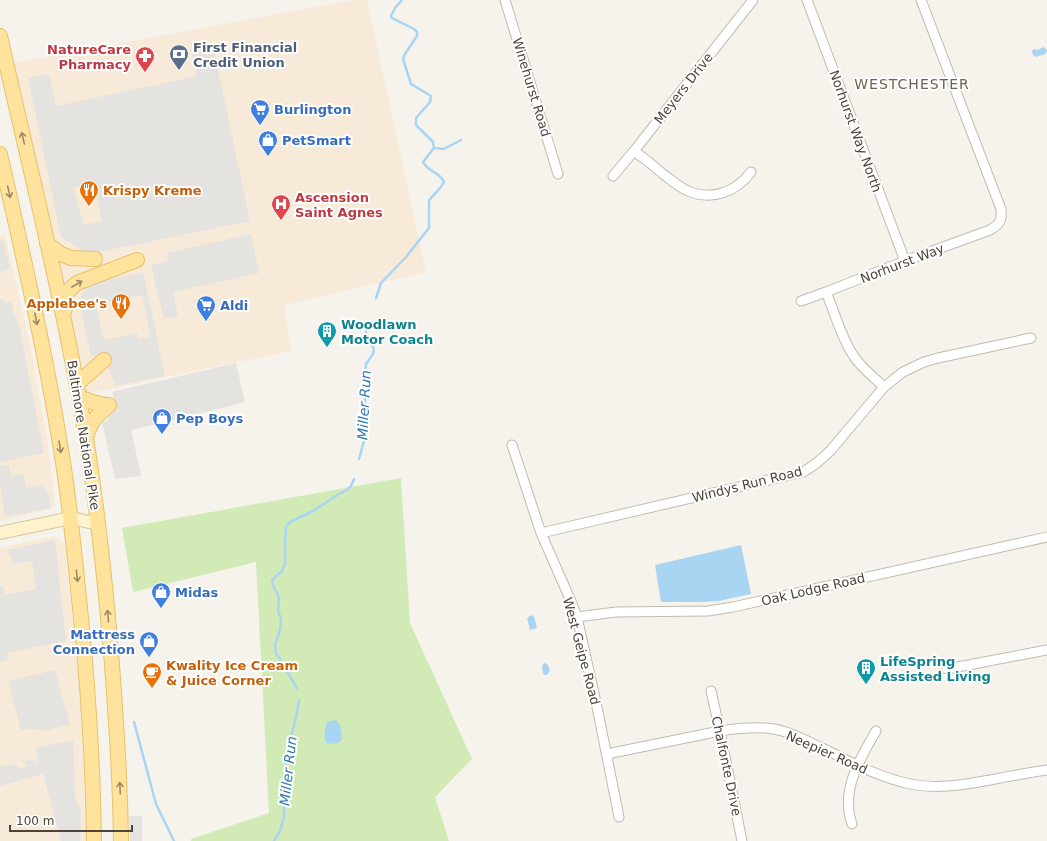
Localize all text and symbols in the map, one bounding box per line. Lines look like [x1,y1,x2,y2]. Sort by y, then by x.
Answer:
street label: Winehurst Road [509,36,554,139]
place label: First Financial Credit Union [193,40,297,70]
place label: NatureCare Pharmacy [47,42,132,72]
bank icon: First Financial Credit Union [168,43,190,71]
pharmacy icon: NatureCare Pharmacy [134,45,156,73]
street label: Meyers Drive [651,50,716,127]
street label: Norhurst Way North [826,68,885,194]
district label: WESTCHESTER [854,76,970,92]
supermarket icon: Burlington [249,98,271,126]
place label: Burlington [274,102,351,117]
shop icon: PetSmart [257,129,279,157]
one-way arrow [19,132,27,145]
place label: PetSmart [282,133,351,148]
restaurant icon: Krispy Kreme [78,179,100,207]
place label: Krispy Kreme [103,183,202,198]
one-way arrow [5,185,13,198]
place label: Ascension Saint Agnes [295,190,383,220]
hospital icon: Ascension Saint Agnes [270,193,292,221]
street label: Norhurst Way [858,241,946,286]
one-way arrow [71,280,83,288]
restaurant icon: Applebee's [110,292,132,320]
supermarket icon: Aldi [195,294,217,322]
place label: Applebee's [26,296,107,311]
place label: Aldi [220,298,248,313]
one-way arrow [33,312,41,325]
place label: Woodlawn Motor Coach [341,317,433,347]
building icon: Woodlawn Motor Coach [316,320,338,348]
street label: Baltimore National Pike [64,359,103,511]
water label: Miller Run [354,370,374,440]
shop icon: Pep Boys [151,407,173,435]
place label: Pep Boys [176,411,243,426]
one-way arrow [56,440,64,453]
street label: Windys Run Road [691,464,804,505]
one-way arrow [73,569,81,582]
street label: Oak Lodge Road [760,570,866,609]
shop icon: Midas [150,581,172,609]
place label: Midas [175,585,218,600]
street label: West Geipe Road [560,596,603,707]
one-way arrow [104,610,111,623]
place label: Mattress Connection [53,627,135,657]
shop icon: Mattress Connection [138,630,160,658]
place label: LifeSpring Assisted Living [880,654,991,684]
building icon: LifeSpring Assisted Living [855,657,877,685]
place label: Kwality Ice Cream & Juice Corner [166,658,298,688]
cafe icon: Kwality Ice Cream & Juice Corner [141,661,163,689]
street label: Chalfonte Drive [709,715,744,817]
street label: Neepier Road [784,728,870,777]
water label: Miller Run [276,735,300,807]
one-way arrow [116,782,124,795]
scale bar [10,807,132,833]
text: 100 m [16,814,54,828]

